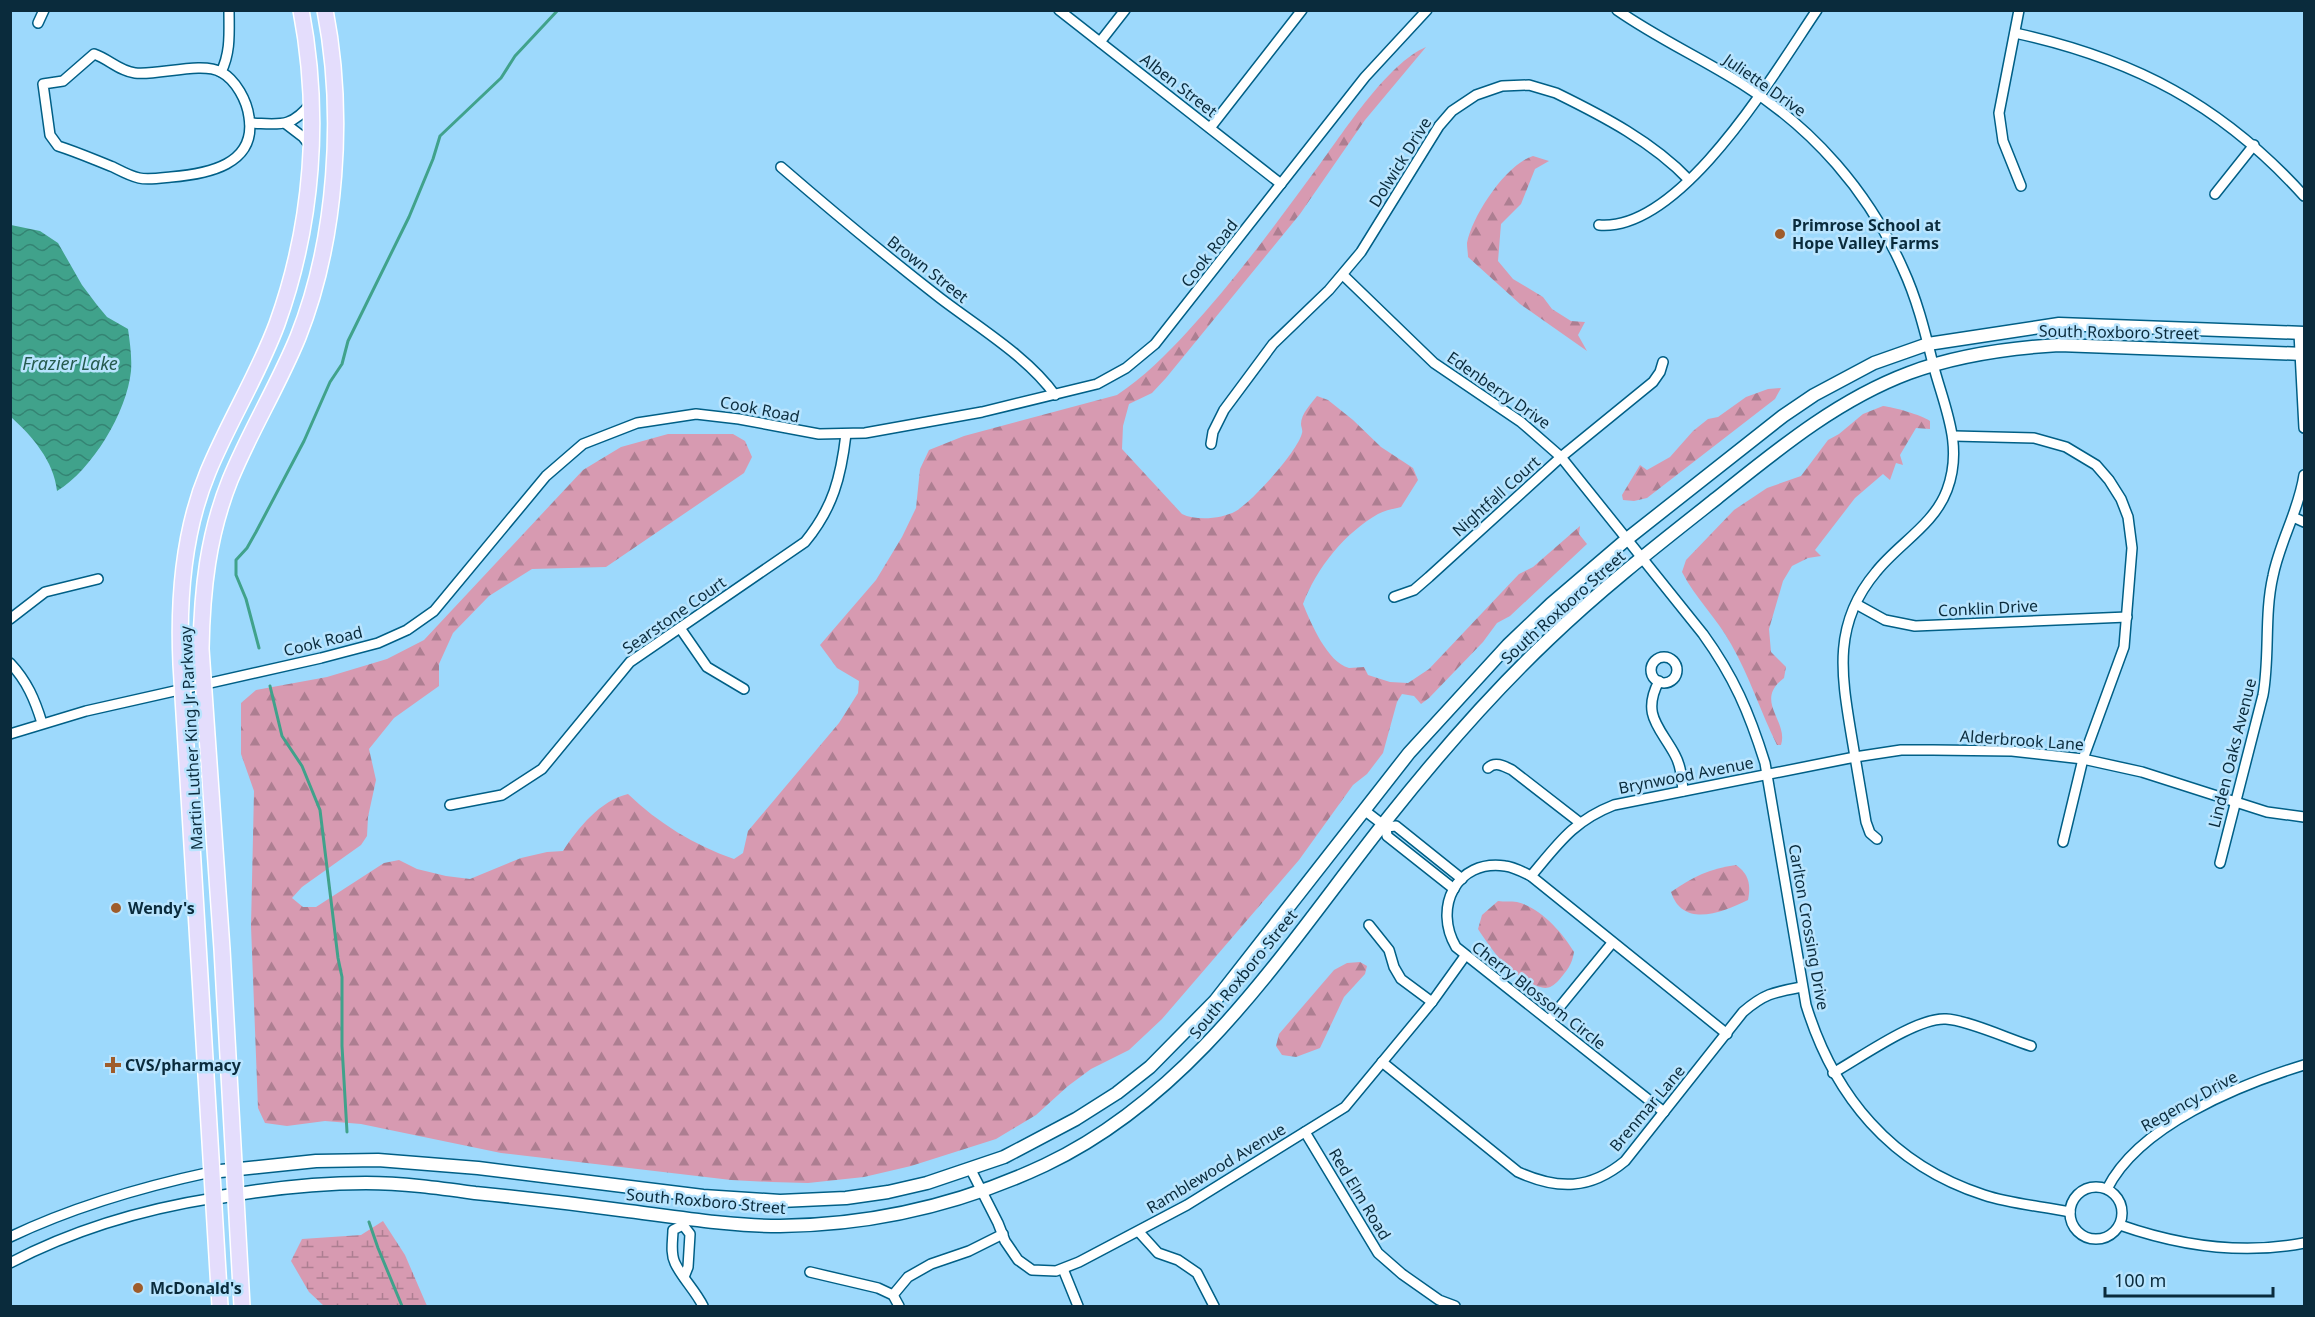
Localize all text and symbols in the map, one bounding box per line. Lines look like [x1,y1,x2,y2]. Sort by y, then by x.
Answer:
street label: Juliette Drive [1718,47,1811,121]
street label: Alben Street [1136,48,1222,122]
street label: Dolwick Drive [1364,113,1436,211]
street label: Cook Road [1176,214,1242,292]
place label: Primrose School at Hope Valley Farms [1792,214,1941,254]
marker: Primrose School at Hope Valley Farms [1773,227,1787,241]
street label: Brown Street [883,230,973,308]
street label: South Roxboro Street [2039,320,2200,344]
street label: Edenberry Drive [1443,346,1555,434]
water label: Frazier Lake [22,351,118,375]
street label: Cook Road [718,391,802,427]
street label: Nightfall Court [1447,451,1545,541]
street label: South Roxboro Street [1496,545,1630,669]
street label: Searstone Court [618,571,730,659]
street label: Conklin Drive [1937,594,2039,622]
street label: Cook Road [281,621,365,661]
street label: Martin Luther King Jr Parkway [174,625,208,851]
street label: Linden Oaks Avenue [2203,676,2261,830]
street label: Alderbrook Lane [1959,725,2085,755]
street label: Brynwood Avenue [1617,751,1755,799]
street label: Carlton Crossing Drive [1784,842,1834,1012]
place label: Wendy's [128,897,195,919]
marker: Wendy's [109,901,123,915]
street label: South Roxboro Street [1184,905,1302,1043]
street label: Cherry Blossom Circle [1468,936,1610,1054]
place label: CVS/pharmacy [125,1054,242,1076]
marker: CVS/pharmacy [106,1058,120,1072]
street label: Brenmar Lane [1604,1060,1690,1156]
street label: Regency Drive [2137,1065,2241,1137]
street label: Ramblewood Avenue [1142,1118,1290,1218]
street label: Red Elm Road [1324,1144,1396,1244]
street label: South Roxboro Street [625,1183,787,1219]
scale bar [2105,1260,2273,1298]
text: 100 m [2114,1268,2166,1292]
place label: McDonald's [150,1277,242,1299]
marker: McDonald's [131,1281,145,1295]

